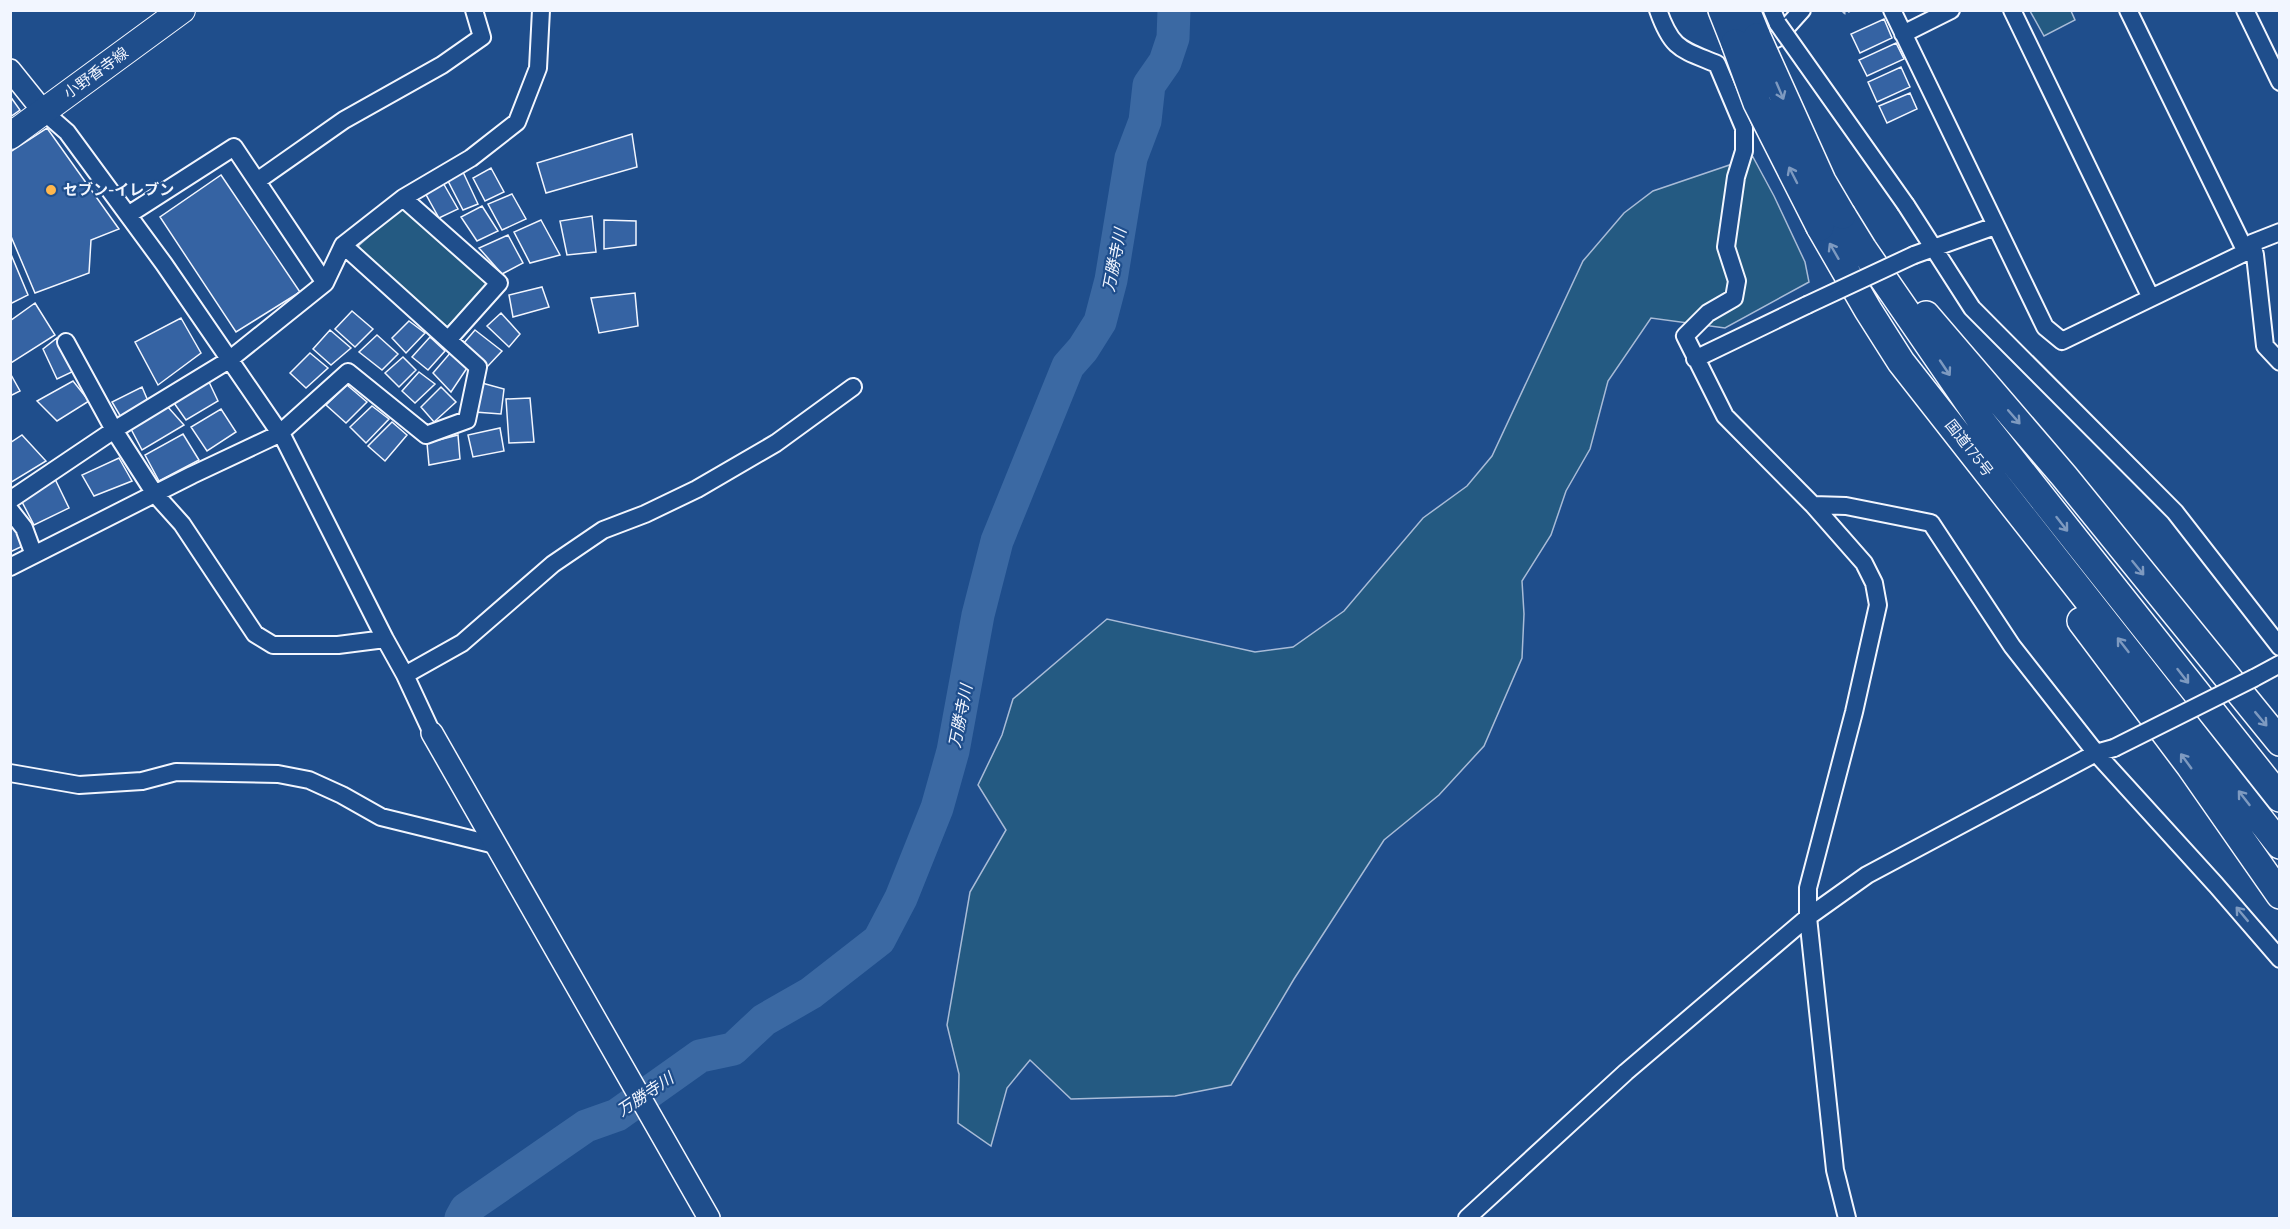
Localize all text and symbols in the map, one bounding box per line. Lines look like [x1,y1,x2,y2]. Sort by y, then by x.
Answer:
street label: 小野香寺線 [59,42,132,103]
one-way arrow [1775,81,1786,99]
one-way arrow [1786,166,1798,184]
place label: セブン-イレブン [63,179,174,200]
marker: セブン-イレブン [44,183,58,197]
water label: 万勝寺川 [1097,225,1131,294]
one-way arrow [1828,243,1840,260]
one-way arrow [1939,360,1951,376]
one-way arrow [2007,409,2021,424]
street label: 国道175号 [1940,415,1998,481]
one-way arrow [2056,515,2069,531]
one-way arrow [2132,560,2145,576]
one-way arrow [2117,637,2130,653]
one-way arrow [2177,668,2190,684]
water label: 万勝寺川 [943,681,977,750]
one-way arrow [2254,711,2267,727]
one-way arrow [2180,753,2192,769]
one-way arrow [2237,791,2250,807]
one-way arrow [2235,906,2248,922]
water label: 万勝寺川 [612,1066,679,1121]

